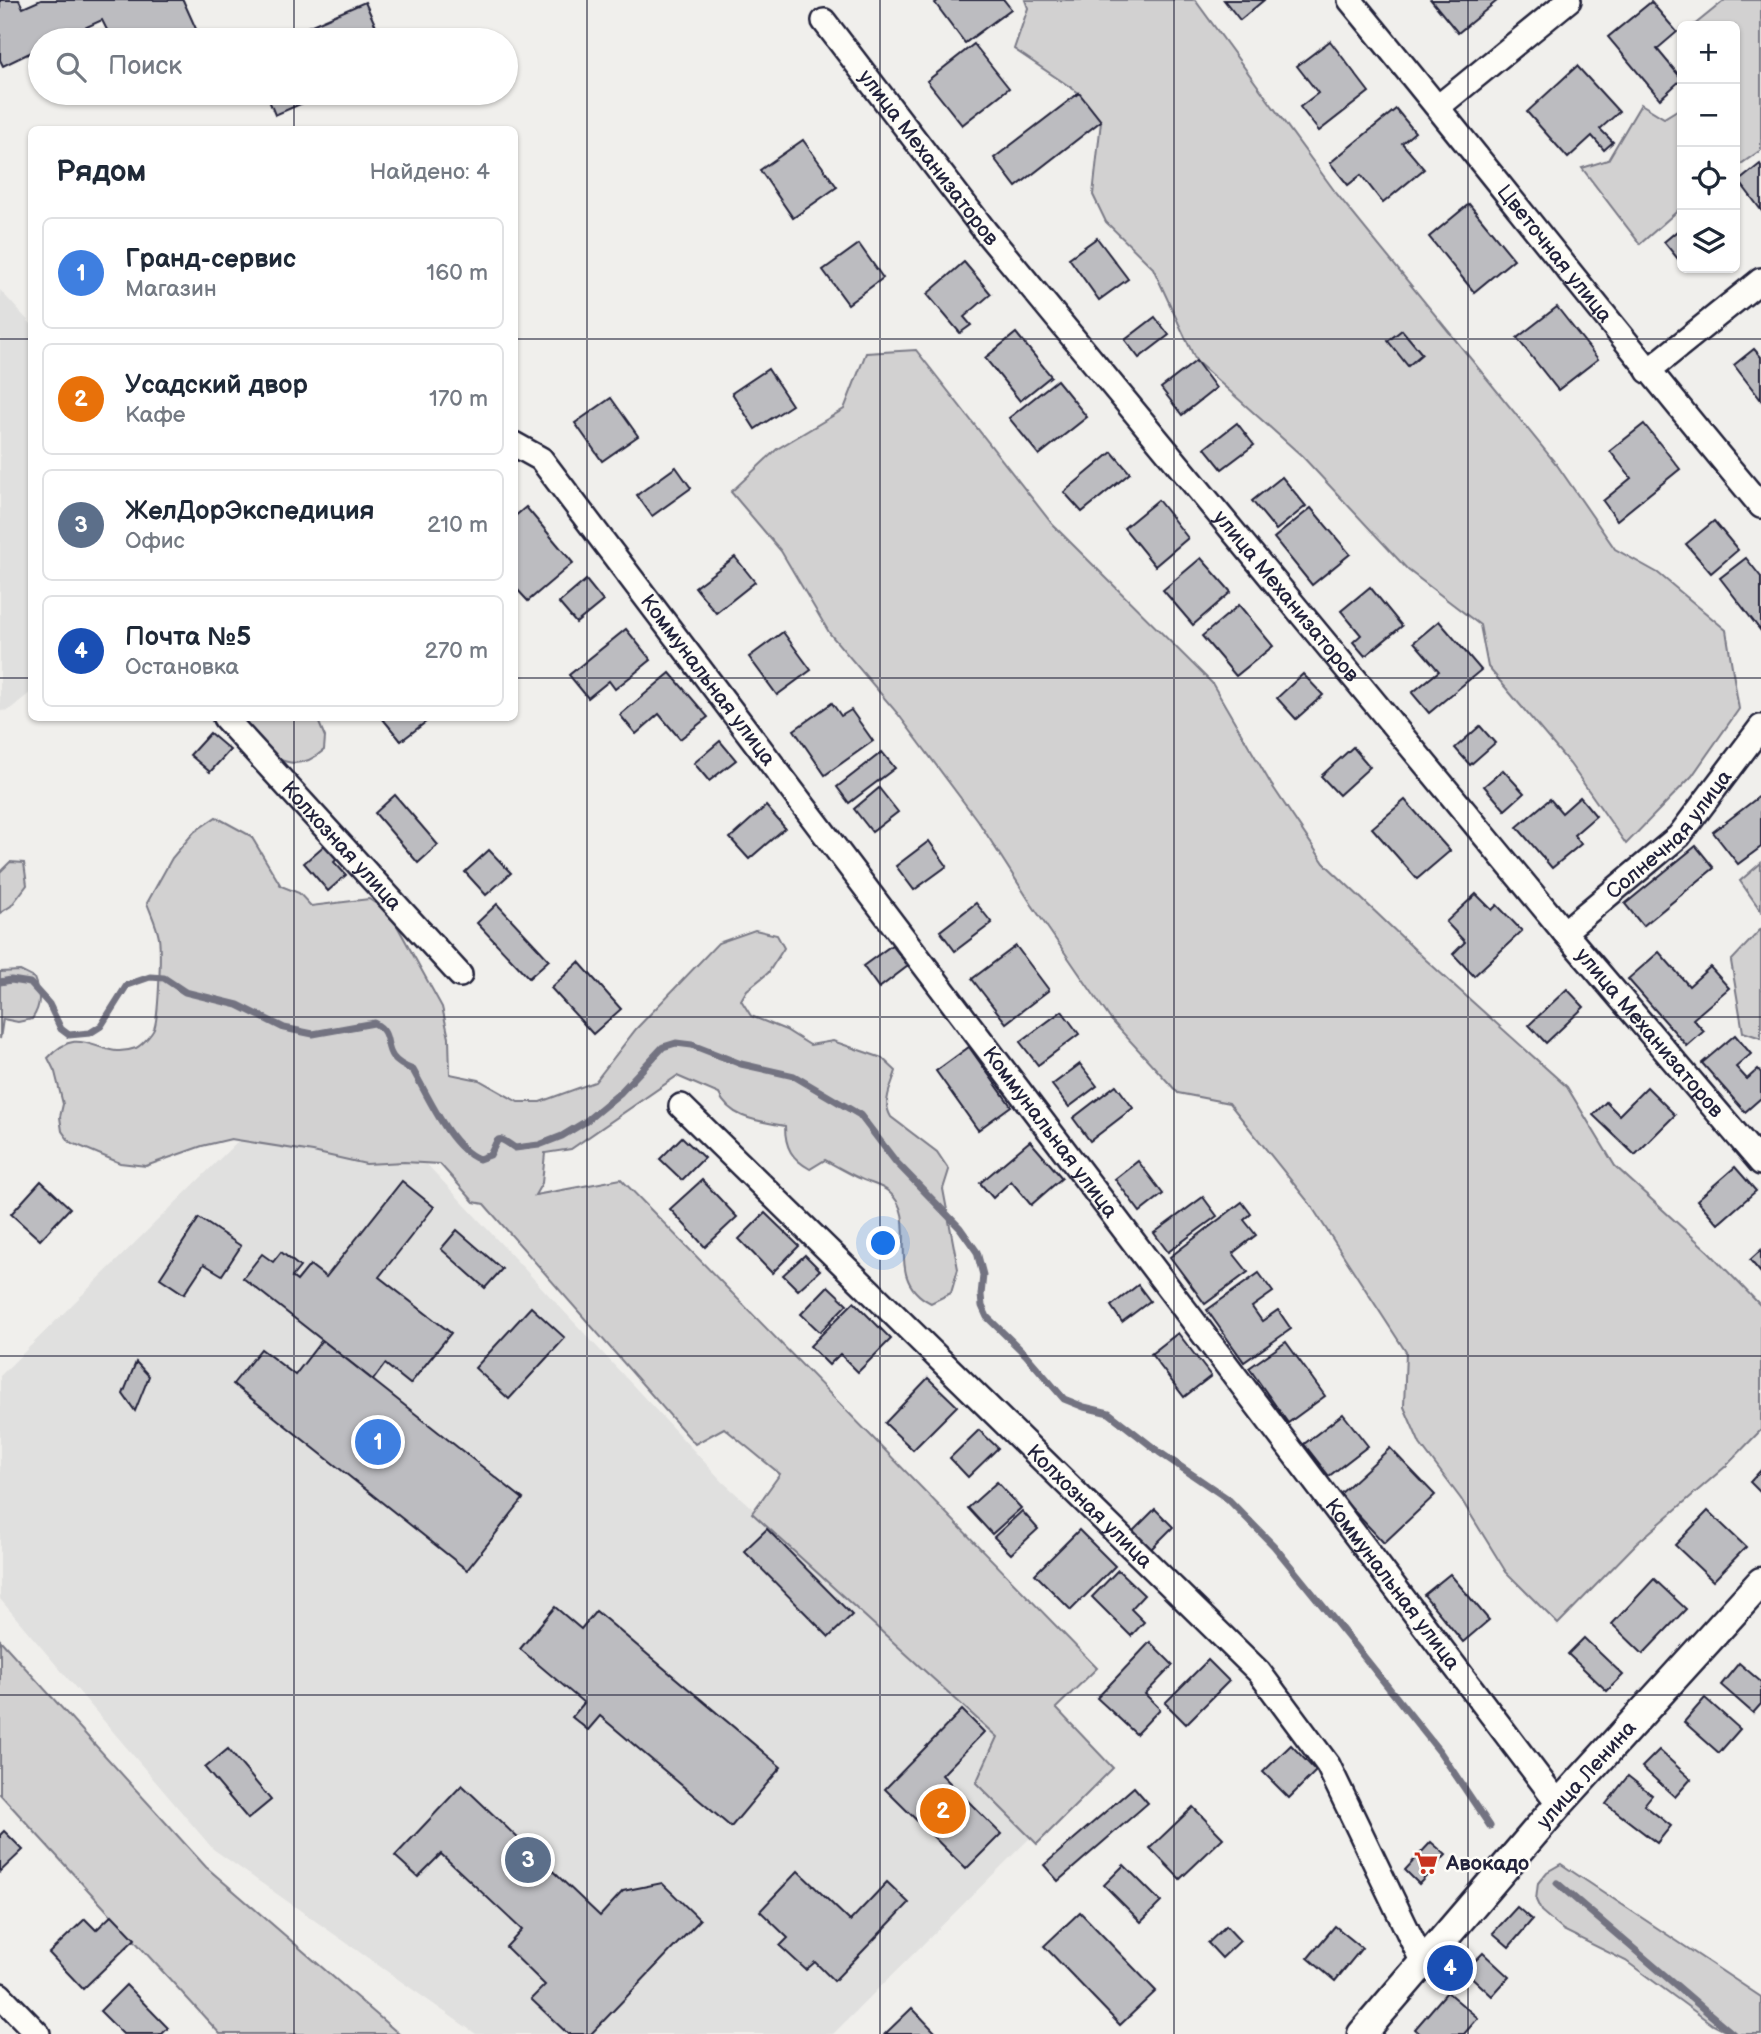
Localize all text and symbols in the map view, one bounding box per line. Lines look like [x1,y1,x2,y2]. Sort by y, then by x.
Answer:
map controls [1677,21,1740,273]
button: + [1677,21,1740,84]
search box [28,28,518,105]
icon: search [52,48,90,86]
text: Поиск [108,51,182,82]
street label: улица Механизаторов [853,65,1004,251]
button: − [1677,84,1740,147]
button: locate [1677,147,1740,210]
text: Рядом [56,154,146,190]
text: Найдено: 4 [370,158,490,186]
street label: Цветочная улица [1492,180,1618,328]
button: layers [1677,210,1740,273]
text: Гранд-сервис [125,244,296,275]
text: 1 [76,259,86,287]
text: 160 m [426,259,488,287]
text: Магазин [125,275,217,303]
text: Усадский двор [125,370,308,401]
text: 2 [74,385,88,413]
text: 170 m [429,385,488,413]
text: Кафе [125,401,186,429]
text: ЖелДорЭкспедиция [125,496,375,527]
street label: улица Механизаторов [1208,505,1364,687]
text: 3 [74,511,88,539]
text: 210 m [427,511,488,539]
text: Офис [125,527,185,555]
street label: Коммунальная улица [635,590,781,771]
text: Почта №5 [125,622,251,653]
text: 4 [74,637,88,665]
text: 270 m [424,637,488,665]
text: Остановка [125,653,239,681]
street label: Солнечная улица [1601,765,1738,905]
street label: Колхозная улица [276,776,407,916]
street label: улица Механизаторов [1570,943,1729,1123]
street label: Коммунальная улица [977,1042,1123,1223]
your location [866,1226,900,1260]
pin: 1 [355,1416,401,1468]
street label: Колхозная улица [1021,1439,1158,1574]
street label: Коммунальная улица [1319,1494,1465,1676]
street label: улица Ленина [1532,1715,1642,1834]
pin: 2 [920,1785,966,1837]
pin: 3 [505,1834,551,1886]
supermarket icon: Авокадо [1412,1849,1440,1877]
place label: Авокадо [1445,1851,1529,1876]
pin: 4 [1427,1942,1473,1994]

